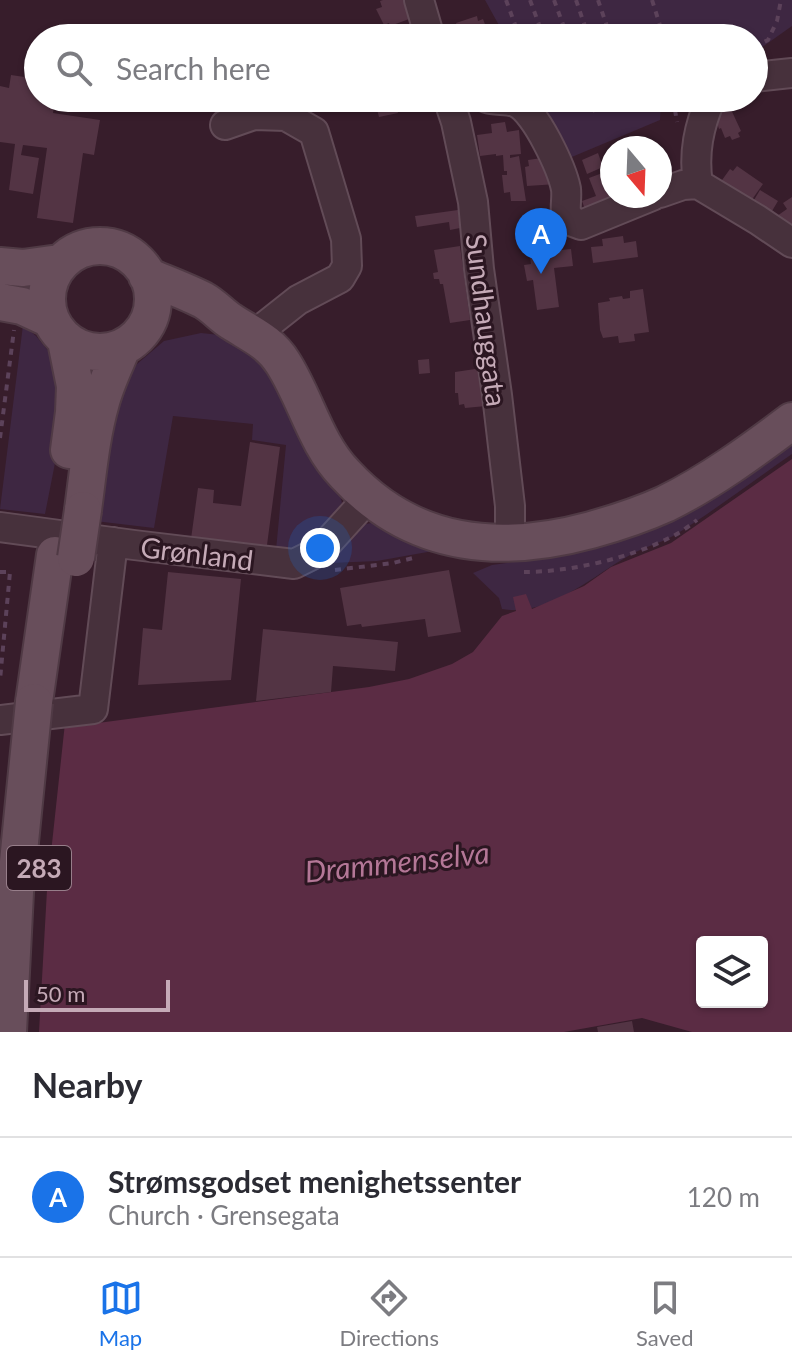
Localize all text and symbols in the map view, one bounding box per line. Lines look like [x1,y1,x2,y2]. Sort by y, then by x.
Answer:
search box [24,24,768,112]
icon: search [52,46,96,90]
text: Search here [116,50,271,86]
north arrow [600,136,672,208]
pin: A [515,208,567,274]
street label: Sundhauggata [460,232,514,408]
your location [300,528,340,568]
street label: Grønland [139,529,255,577]
water label: Drammenselva [303,833,491,889]
road number: 283 [7,846,71,890]
map controls [696,936,768,1008]
button: layers [696,936,768,1008]
scale bar [24,976,170,1012]
text: 50 m [36,980,85,1007]
text: Nearby [32,1064,143,1105]
text: Strømsgodset menighetssenter [108,1163,521,1199]
text: A [49,1181,67,1213]
text: 120 m [687,1181,760,1213]
text: Church · Grensegata [108,1199,340,1231]
tab: Map [99,1276,143,1351]
tab: Directions [340,1276,439,1351]
tab: Saved [636,1276,693,1351]

